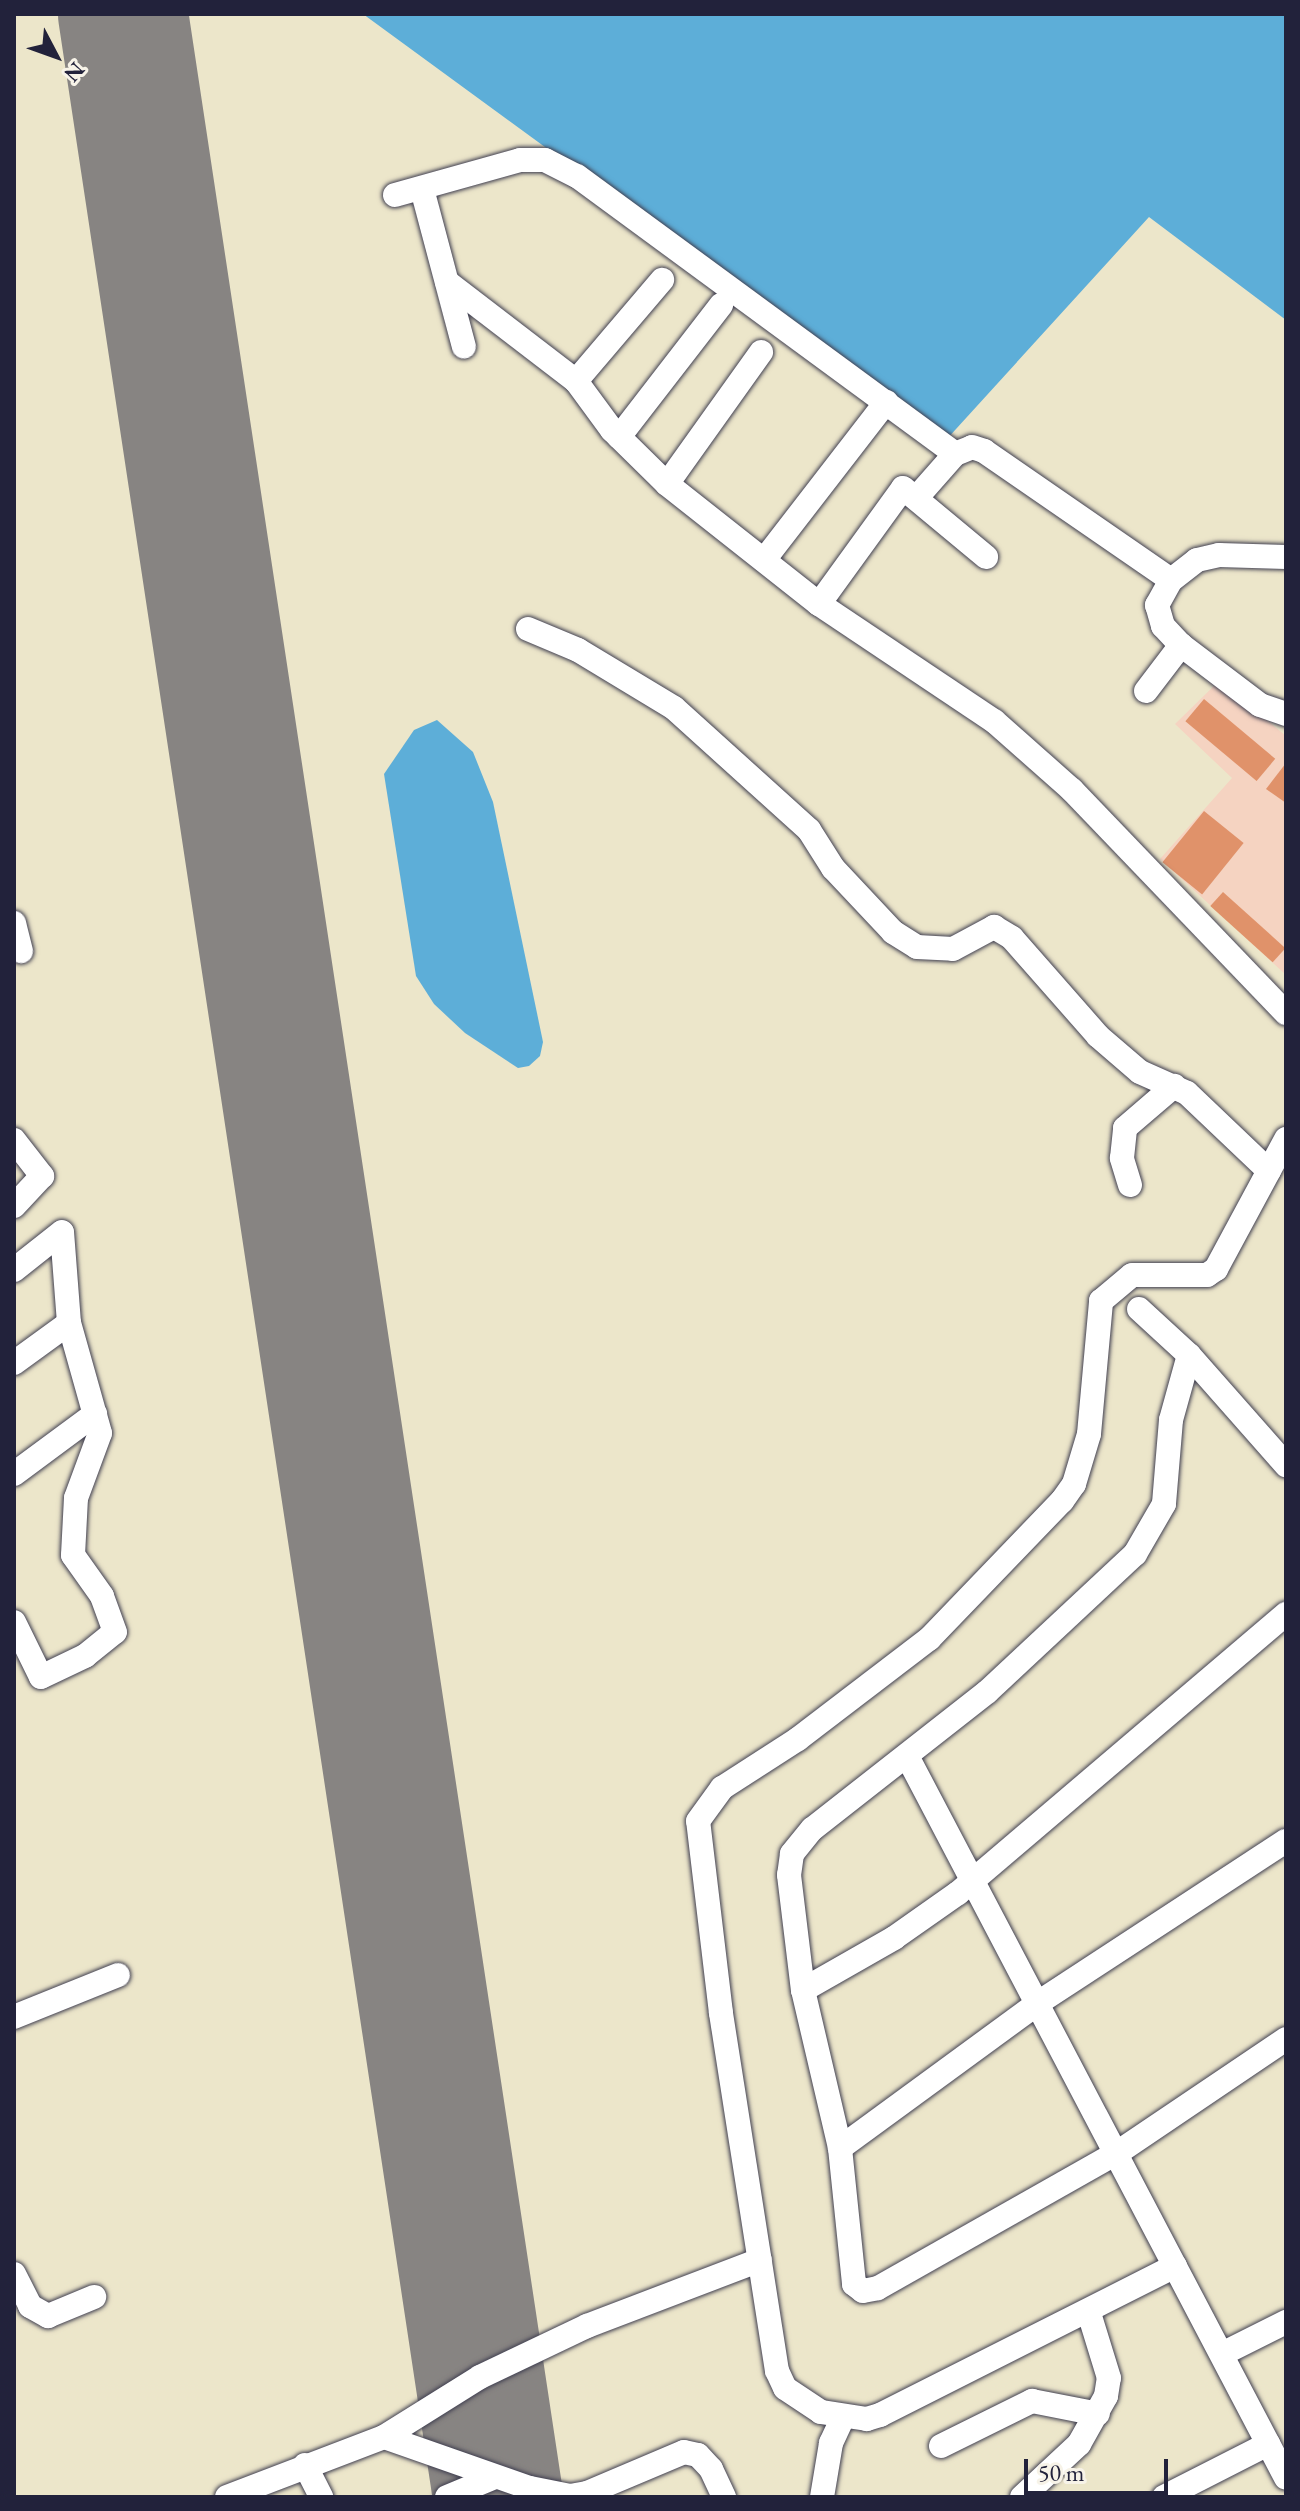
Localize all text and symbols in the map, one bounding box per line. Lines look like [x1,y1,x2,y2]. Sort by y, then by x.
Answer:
north arrow [16,16,96,96]
text: N [58,56,91,88]
scale bar [1028,2443,1172,2493]
text: 50 m [1038,2457,1085,2488]

